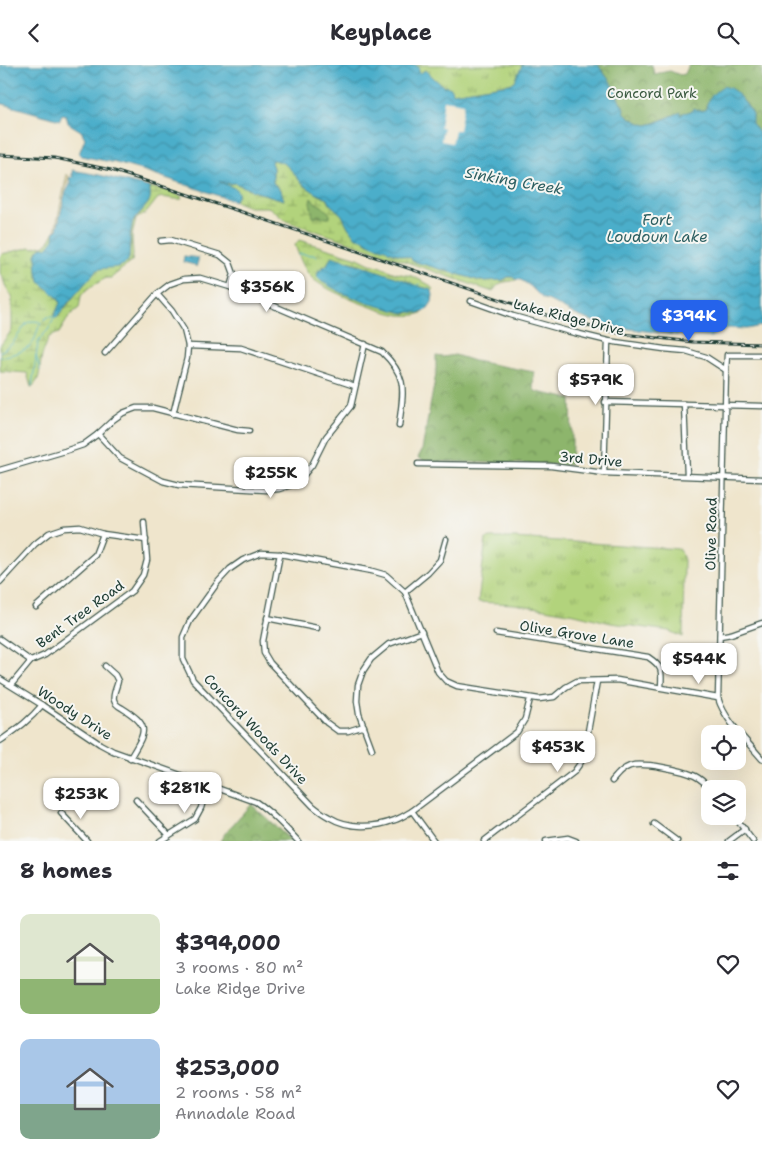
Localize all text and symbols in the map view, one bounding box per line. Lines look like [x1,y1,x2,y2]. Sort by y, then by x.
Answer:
text: Keyplace [330,18,432,47]
icon: back [20,19,48,47]
icon: search [714,19,742,47]
park label: Concord Park [607,84,697,102]
water label: Sinking Creek [464,163,565,199]
water label: Fort Loudoun Lake [606,210,708,247]
pin: $356K [232,271,302,313]
text: $356K [240,276,294,297]
street label: Lake Ridge Drive [511,294,627,340]
pin: $394K [654,299,724,342]
text: $394K [662,305,716,326]
pin: $579K [561,363,631,406]
text: $579K [569,369,623,390]
street label: 3rd Drive [559,447,623,471]
pin: $255K [236,457,306,499]
text: $255K [245,462,297,483]
street label: Olive Road [701,497,721,571]
street label: Bent Tree Road [33,576,128,652]
street label: Olive Grove Lane [518,616,636,652]
pin: $544K [664,643,734,685]
text: $544K [672,648,726,669]
street label: Concord Woods Drive [200,670,312,788]
street label: Woody Drive [34,682,116,744]
map controls [701,725,746,825]
button: locate [701,725,746,770]
pin: $453K [523,731,593,773]
text: $453K [531,736,585,757]
pin: $281K [150,771,220,814]
pin: $253K [46,777,116,820]
text: $281K [160,777,210,798]
button: layers [701,780,746,825]
text: $253K [54,783,108,804]
text: 8 homes [20,857,112,885]
icon: filters [714,857,742,885]
text: $394,000 [175,929,281,957]
icon: home [60,934,120,994]
icon: heart [714,950,742,978]
text: 3 rooms · 80 m² [175,957,303,978]
text: Lake Ridge Drive [175,978,305,999]
text: $253,000 [175,1054,280,1082]
icon: home [60,1059,120,1119]
icon: heart [714,1075,742,1103]
text: 2 rooms · 58 m² [175,1082,302,1103]
text: Annadale Road [175,1103,295,1124]

